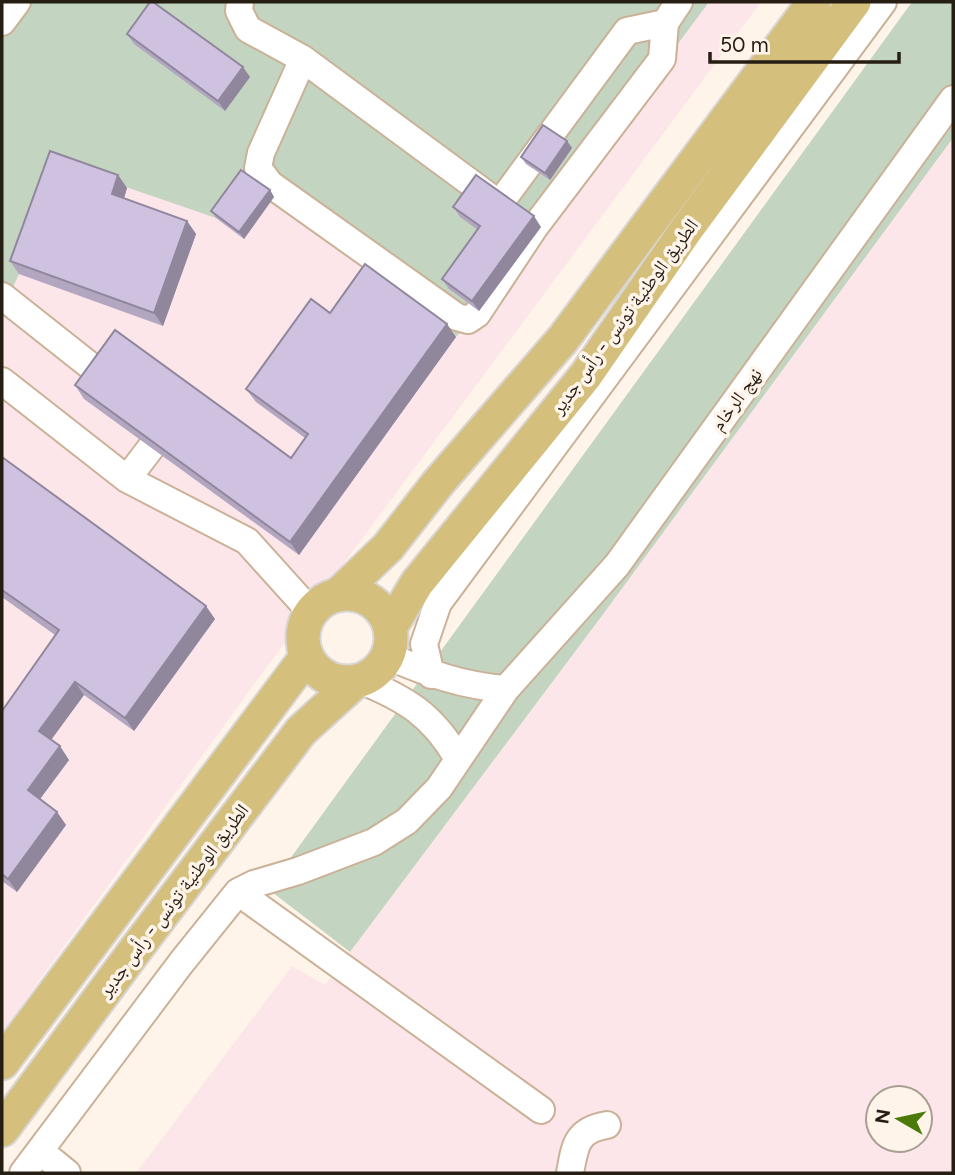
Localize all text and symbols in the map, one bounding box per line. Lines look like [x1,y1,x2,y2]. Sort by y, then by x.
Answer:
scale bar [710,21,899,65]
text: 50 m [720,32,769,57]
street label: الطريق الوطنية تونس - رأس جدير [545,214,703,419]
street label: نهج الرخام [706,363,769,436]
street label: الطريق الوطنية تونس - رأس جدير [93,799,253,1002]
north arrow [864,1084,934,1154]
text: N [870,1107,895,1125]

